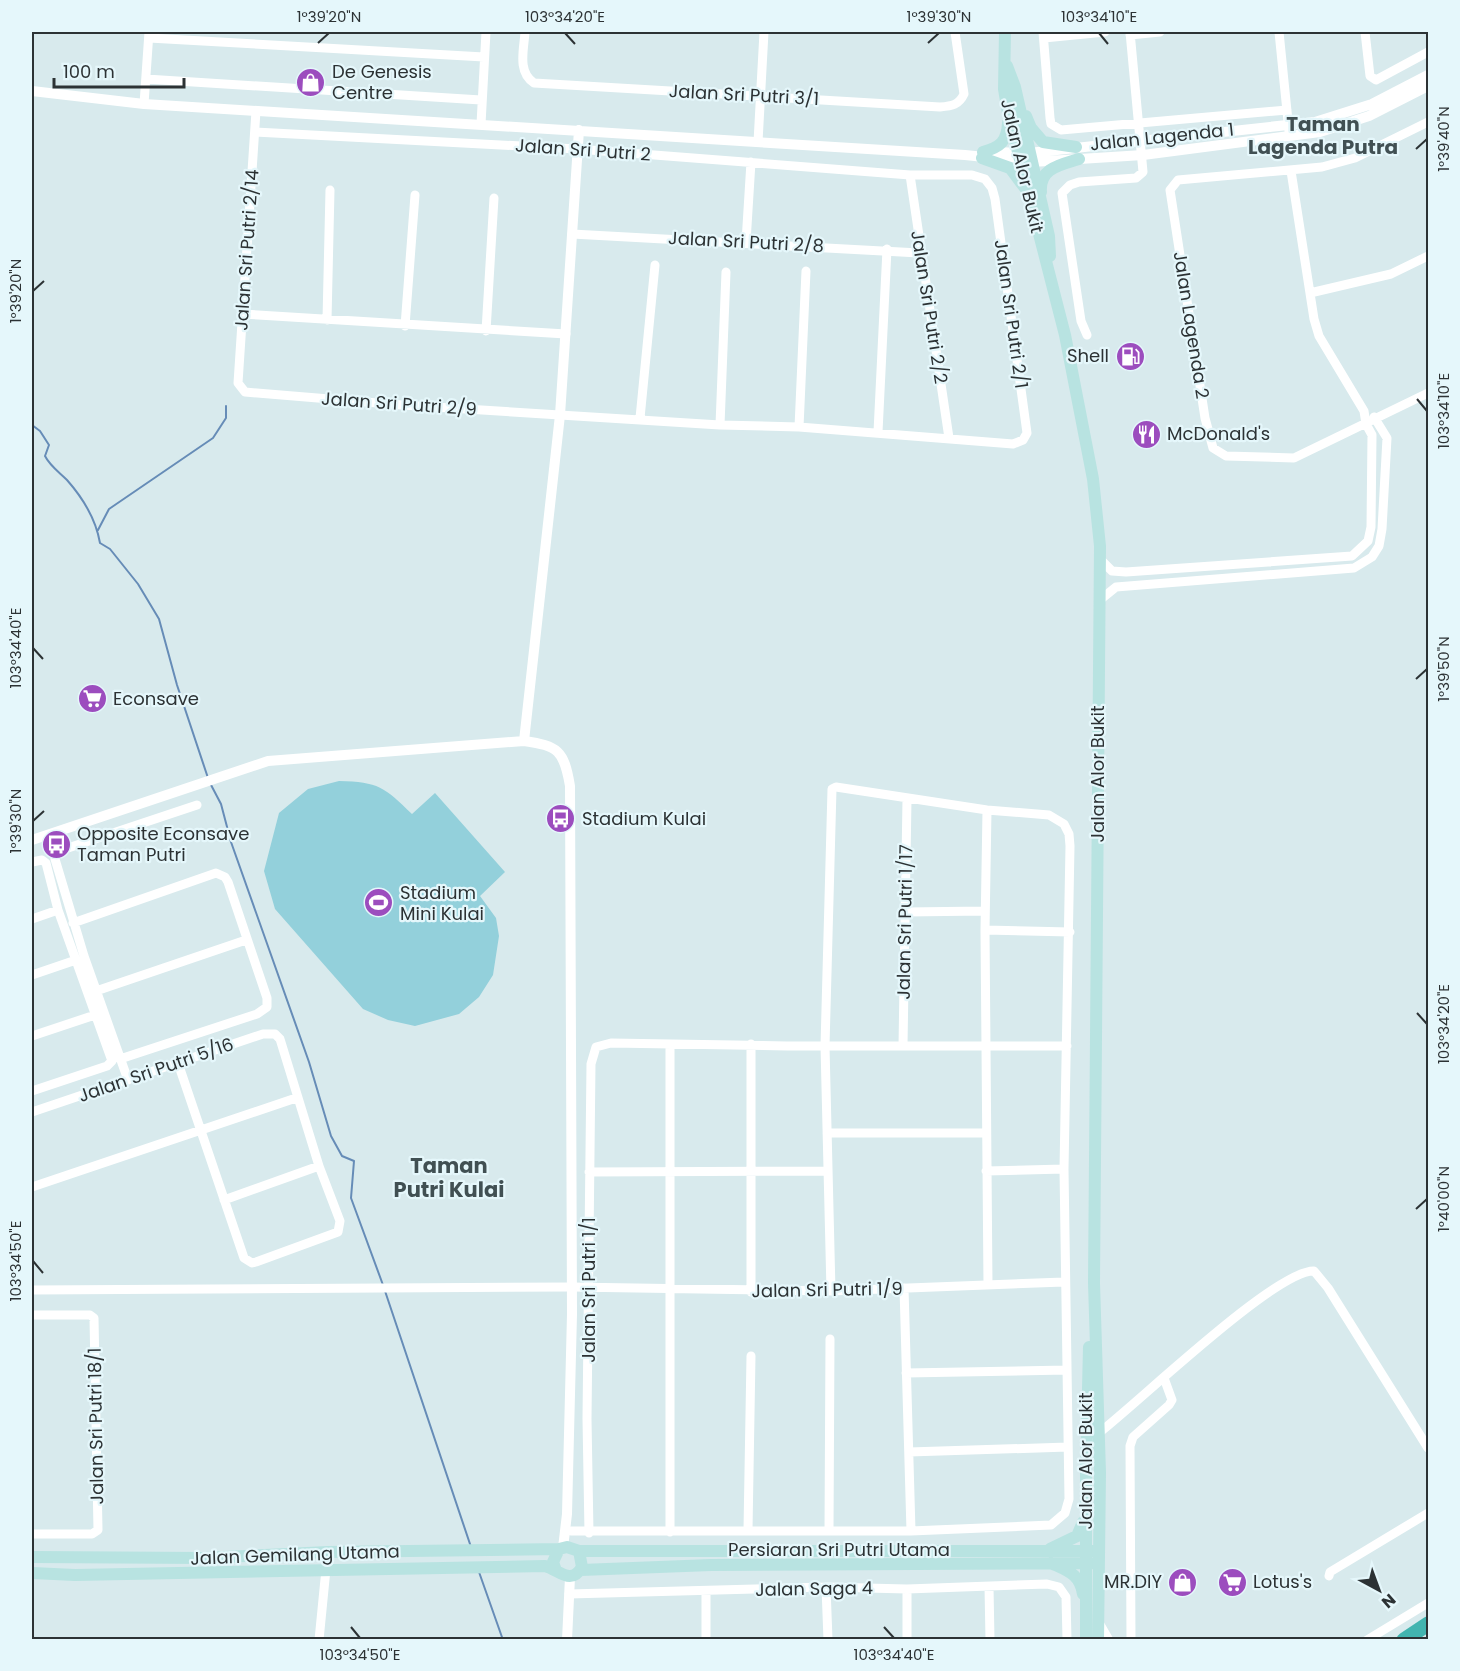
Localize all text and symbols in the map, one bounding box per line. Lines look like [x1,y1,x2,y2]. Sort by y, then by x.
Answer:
text: 1°39'20"N [297,6,361,27]
text: 103°34'20"E [525,6,605,27]
text: 1°39'30"N [907,6,971,27]
text: 103°34'10"E [1061,6,1137,27]
scale bar [54,51,184,89]
text: 100 m [63,59,115,84]
place label: De Genesis Centre [332,59,432,105]
shop icon: De Genesis Centre [295,66,327,98]
street label: Jalan Sri Putri 3/1 [668,78,820,111]
street label: Jalan Alor Bukit [995,96,1050,235]
text: 1°39'40"N [1433,106,1454,172]
district label: Taman Lagenda Putra [1248,110,1398,161]
street label: Jalan Lagenda 1 [1089,117,1235,156]
street label: Jalan Sri Putri 2 [514,132,652,167]
street label: Jalan Sri Putri 2/14 [228,168,265,331]
street label: Jalan Sri Putri 2/8 [668,225,825,258]
street label: Jalan Sri Putri 2/2 [905,228,954,385]
street label: Jalan Sri Putri 2/1 [989,238,1034,390]
street label: Jalan Lagenda 2 [1167,249,1215,400]
text: 1°39'20"N [5,259,26,323]
fuel station icon: Shell [1114,340,1146,372]
place label: Shell [1067,343,1109,368]
text: 103°34'10"E [1433,373,1454,449]
street label: Jalan Sri Putri 2/9 [320,386,478,421]
restaurant icon: McDonald's [1130,418,1162,450]
place label: McDonald's [1167,421,1270,446]
text: 103°34'40"E [5,608,26,688]
text: 1°39'50"N [1433,636,1454,702]
supermarket icon: Econsave [76,683,108,715]
place label: Econsave [113,686,199,711]
street label: Jalan Alor Bukit [1085,705,1110,843]
text: 1°39'30"N [5,789,26,853]
bus stop icon: Stadium Kulai [545,803,577,835]
place label: Stadium Kulai [582,806,706,831]
place label: Opposite Econsave Taman Putri [77,821,249,867]
bus stop icon: Opposite Econsave Taman Putri [40,828,72,860]
street label: Jalan Sri Putri 1/17 [891,844,918,1000]
place label: Stadium Mini Kulai [400,880,484,926]
sports icon: Stadium Mini Kulai [363,887,395,919]
text: 103°34'20"E [1433,984,1454,1064]
street label: Jalan Sri Putri 5/16 [75,1031,237,1108]
district label: Taman Putri Kulai [394,1151,504,1204]
text: 1°40'00"N [1433,1166,1454,1232]
street label: Jalan Sri Putri 1/1 [576,1217,601,1363]
text: 103°34'50"E [5,1221,26,1301]
street label: Jalan Sri Putri 1/9 [751,1276,903,1303]
street label: Jalan Sri Putri 18/1 [82,1347,109,1505]
street label: Jalan Alor Bukit [1073,1392,1098,1530]
street label: Persiaran Sri Putri Utama [728,1537,950,1562]
street label: Jalan Gemilang Utama [190,1538,400,1571]
north arrow [1349,1560,1409,1620]
shop icon: MR.DIY [1167,1566,1199,1598]
supermarket icon: Lotus's [1216,1566,1248,1598]
place label: MR.DIY [1104,1569,1162,1594]
place label: Lotus's [1253,1569,1312,1594]
street label: Jalan Saga 4 [755,1575,873,1602]
text: N [1376,1588,1401,1614]
text: 103°34'50"E [320,1644,400,1665]
text: 103°34'40"E [854,1644,934,1665]

